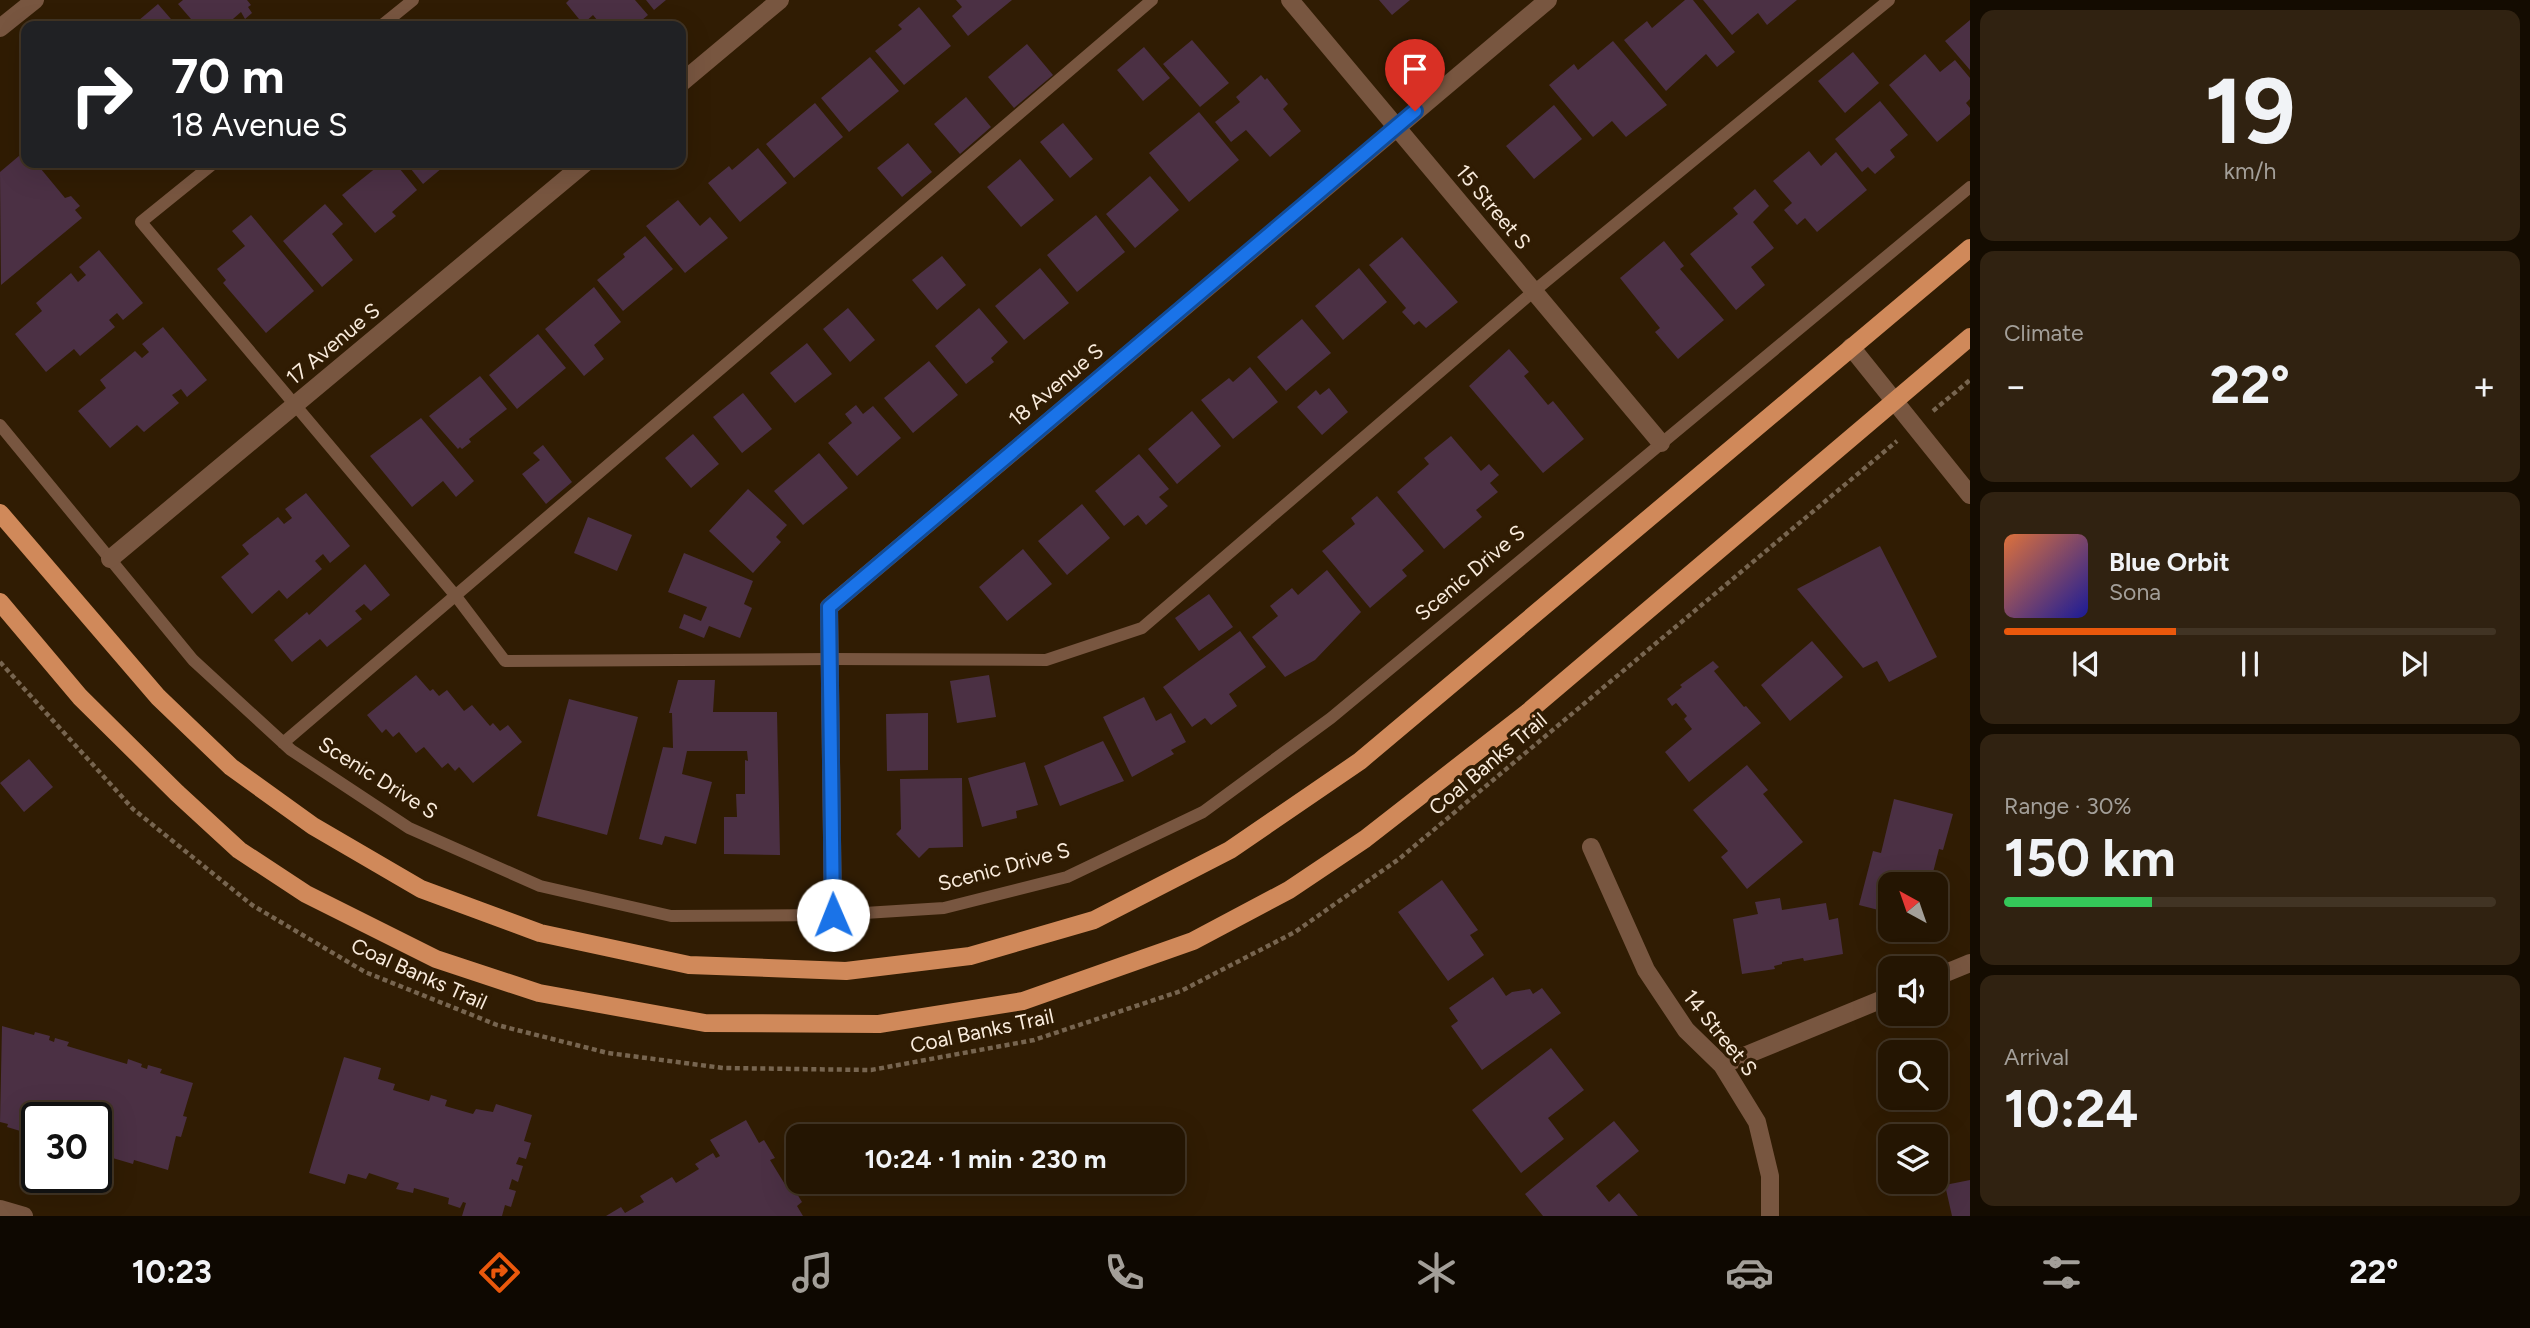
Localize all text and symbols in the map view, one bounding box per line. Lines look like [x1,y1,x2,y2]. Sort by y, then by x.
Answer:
pin [1385,39,1445,111]
text: 70 m [171,46,284,105]
icon: right [56,49,147,140]
icon: arrive [1396,50,1434,88]
text: 19 [2204,57,2296,166]
text: 18 Avenue S [171,106,348,144]
text: km/h [2224,157,2276,185]
street label: 15 Street S [1451,159,1536,254]
street label: 17 Avenue S [281,297,384,390]
text: Climate [2004,319,2083,347]
street label: 18 Avenue S [1003,338,1108,431]
text: 22° [2210,354,2290,416]
text: − [2004,363,2028,409]
text: + [2472,363,2496,409]
street label: Scenic Drive S [1410,519,1530,626]
text: Blue Orbit [2109,546,2230,578]
text: Sona [2109,578,2161,606]
icon: previous [2067,645,2105,683]
icon: pause [2231,645,2269,683]
icon: next [2395,645,2433,683]
street label: Coal Banks Trail [1424,707,1552,820]
street label: Scenic Drive S [314,731,442,824]
text: Range · 30% [2004,792,2132,820]
text: 150 km [2004,827,2176,889]
street label: Scenic Drive S [935,837,1073,896]
north arrow [1878,872,1948,942]
map controls [1878,872,1948,1194]
position arrow [796,878,870,952]
street label: Coal Banks Trail [347,932,491,1015]
button: sound [1878,956,1948,1026]
street label: 14 Street S [1678,984,1763,1081]
street label: Coal Banks Trail [908,1003,1056,1058]
button: search [1878,1040,1948,1110]
text: Arrival [2004,1043,2069,1071]
text: 10:24 [2004,1078,2138,1140]
speed limit sign: 30 [21,1102,112,1193]
button: layers [1878,1124,1948,1194]
text: 10:24 · 1 min · 230 m [864,1143,1107,1175]
icon: directions [475,1248,524,1297]
icon: music [788,1248,837,1297]
icon: phone [1100,1248,1149,1297]
icon: climate [1412,1248,1461,1297]
icon: car [1725,1248,1774,1297]
icon: filters [2037,1248,2086,1297]
text: 10:23 [132,1253,212,1291]
text: 22° [2349,1253,2398,1291]

